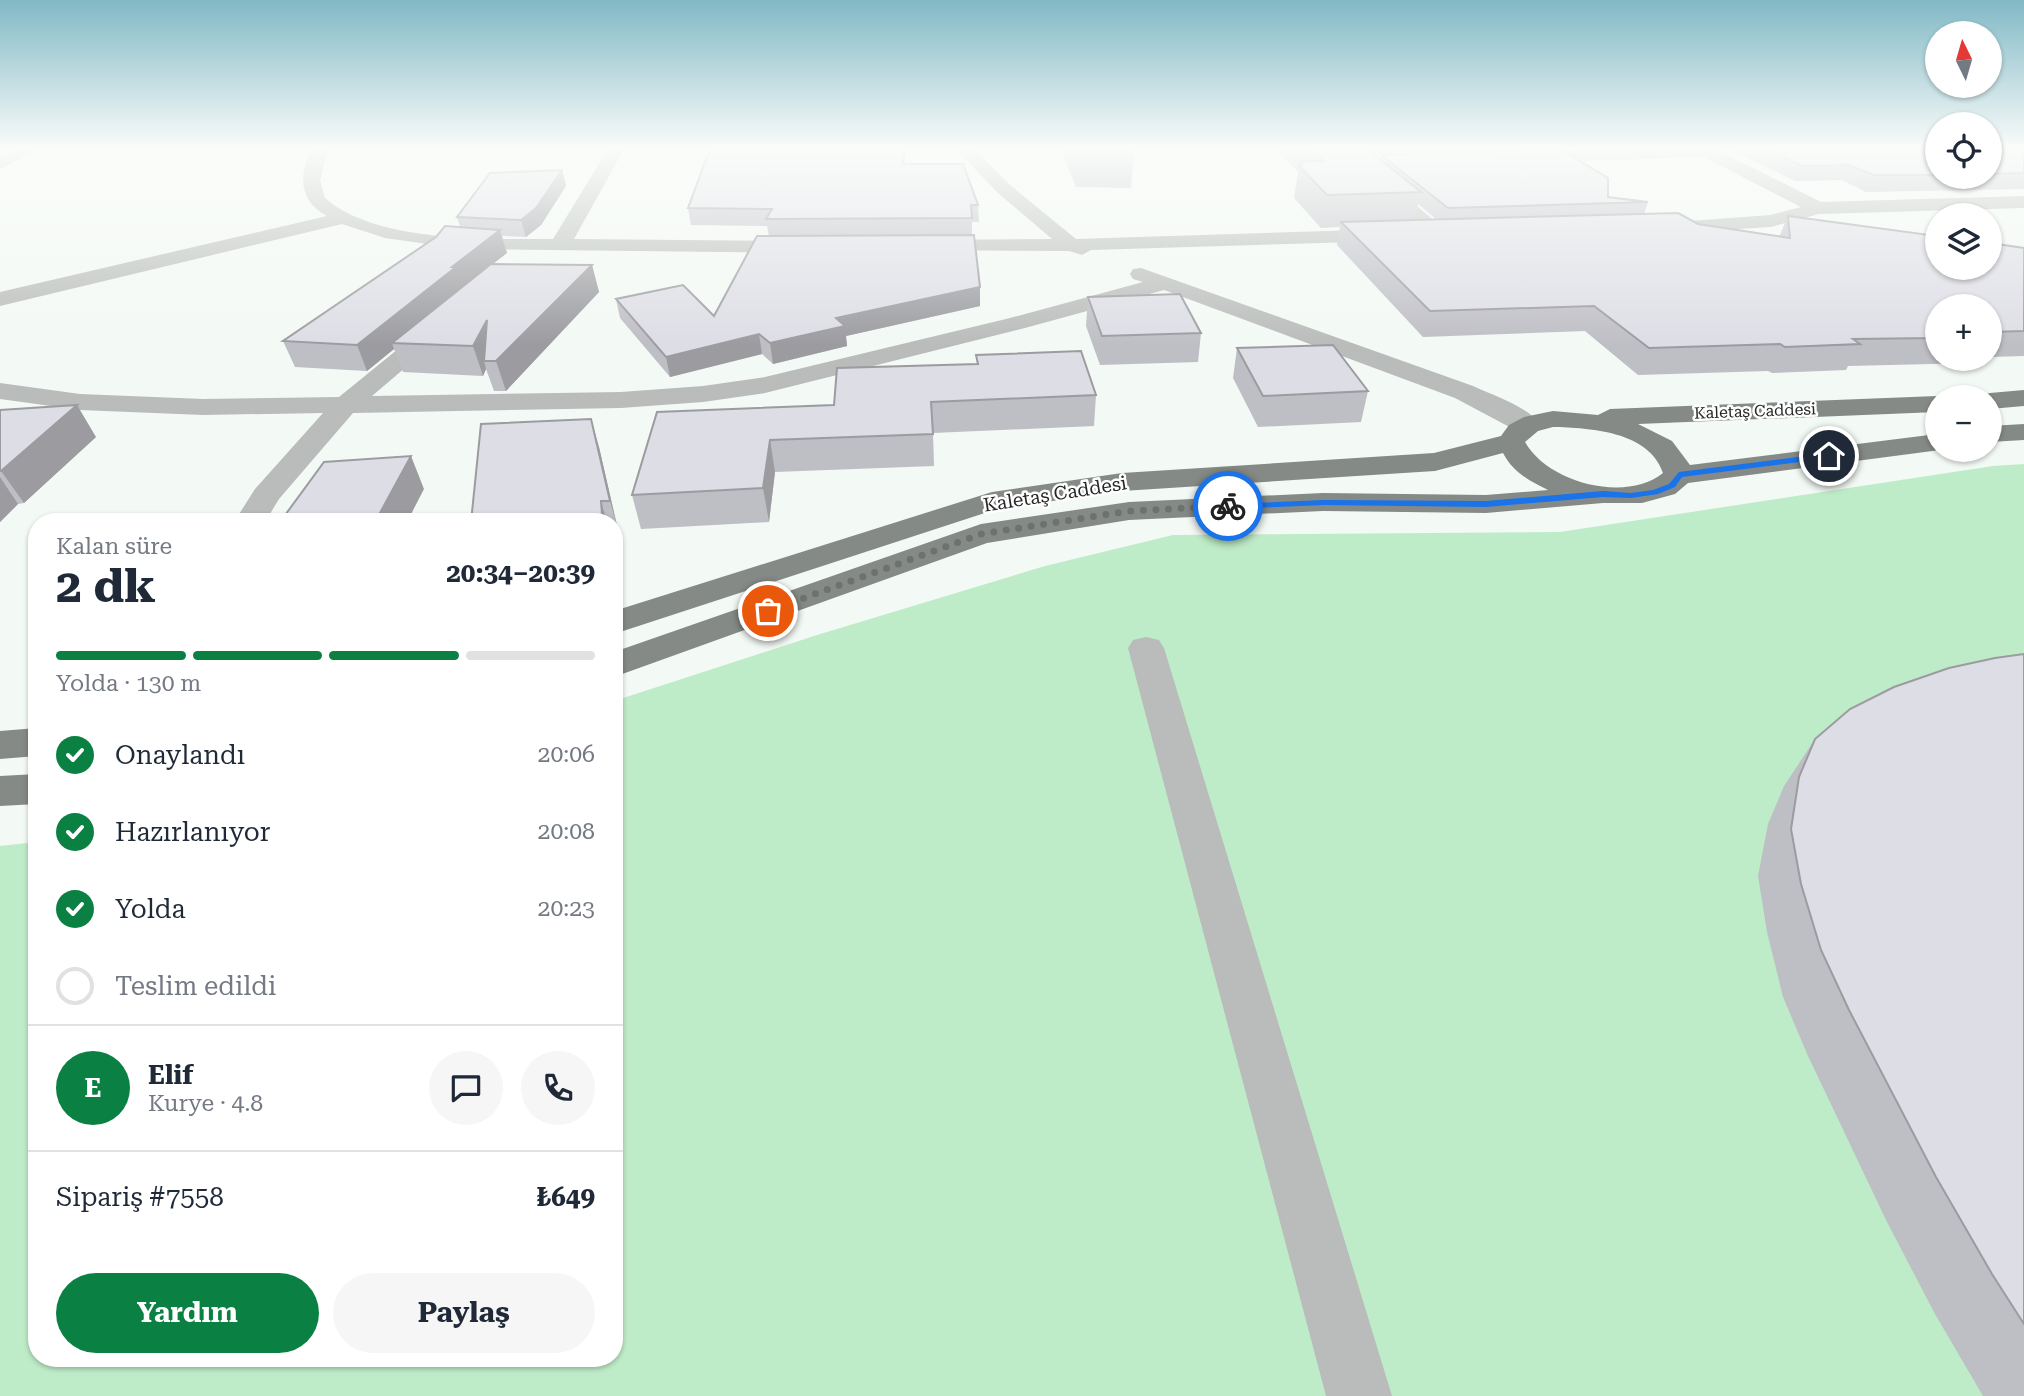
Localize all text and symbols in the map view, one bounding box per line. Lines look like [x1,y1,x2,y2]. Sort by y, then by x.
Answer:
north arrow [1925,21,2002,98]
map controls [1925,21,2002,462]
button: locate [1925,112,2002,189]
button: layers [1925,203,2002,280]
button: + [1925,294,2002,371]
button: − [1925,385,2002,462]
street label: Kaletaş Caddesi [1694,399,1816,423]
pin [1799,426,1859,486]
icon: home [1810,437,1848,475]
street label: Kaletaş Caddesi [982,471,1128,517]
courier [1193,471,1263,541]
icon: bike [1209,487,1247,525]
text: Kalan süre [56,533,172,560]
text: 20:34–20:39 [446,558,595,588]
text: 2 dk [56,559,156,613]
pin [738,581,798,641]
icon: bag [749,592,787,630]
text: Yolda · 130 m [56,670,201,697]
icon: check [56,736,94,774]
text: Onaylandı [115,740,245,770]
text: 20:06 [538,741,595,768]
icon: check [56,813,94,851]
text: Hazırlanıyor [115,817,270,847]
text: 20:08 [538,818,595,845]
icon: check [56,890,94,928]
text: Yolda [115,894,186,924]
text: 20:23 [538,895,595,922]
text: Teslim edildi [115,971,276,1001]
button: chat [429,1051,503,1125]
button: phone [521,1051,595,1125]
text: Elif [148,1060,193,1090]
text: E [85,1073,101,1103]
text: Kurye · 4.8 [148,1090,263,1117]
text: Sipariş #7558 [56,1182,224,1212]
text: ₺649 [537,1182,595,1212]
button: Yardım [56,1273,319,1353]
button: Paylaş [333,1273,595,1353]

